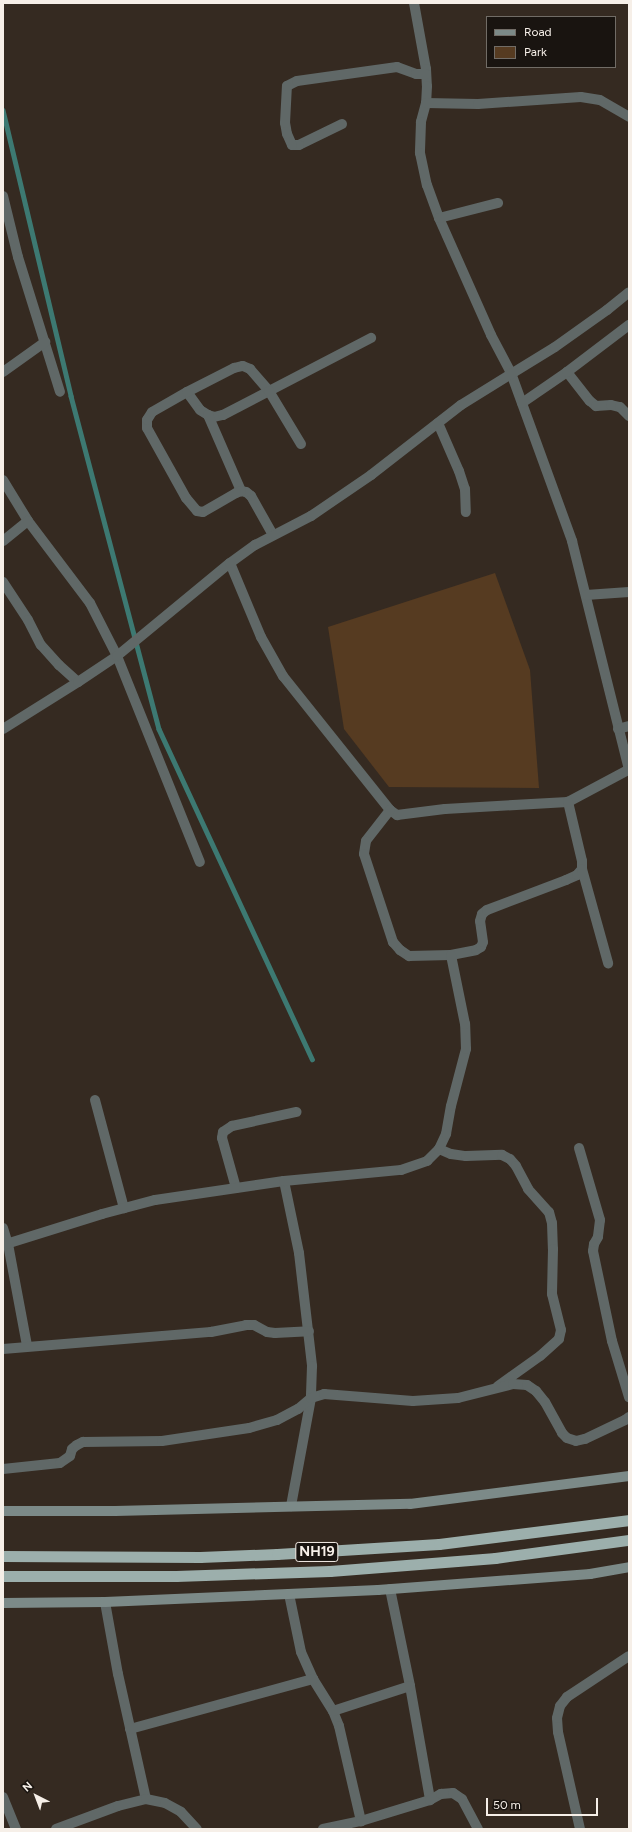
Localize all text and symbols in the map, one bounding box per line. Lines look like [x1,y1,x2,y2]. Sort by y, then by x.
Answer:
legend [486,16,616,68]
text: Road [524,25,552,39]
text: Park [524,45,547,59]
road number: NH19 [295,1540,339,1564]
north arrow [16,1776,56,1816]
text: N [20,1779,35,1794]
scale bar [488,1790,600,1816]
text: 50 m [493,1798,521,1812]

